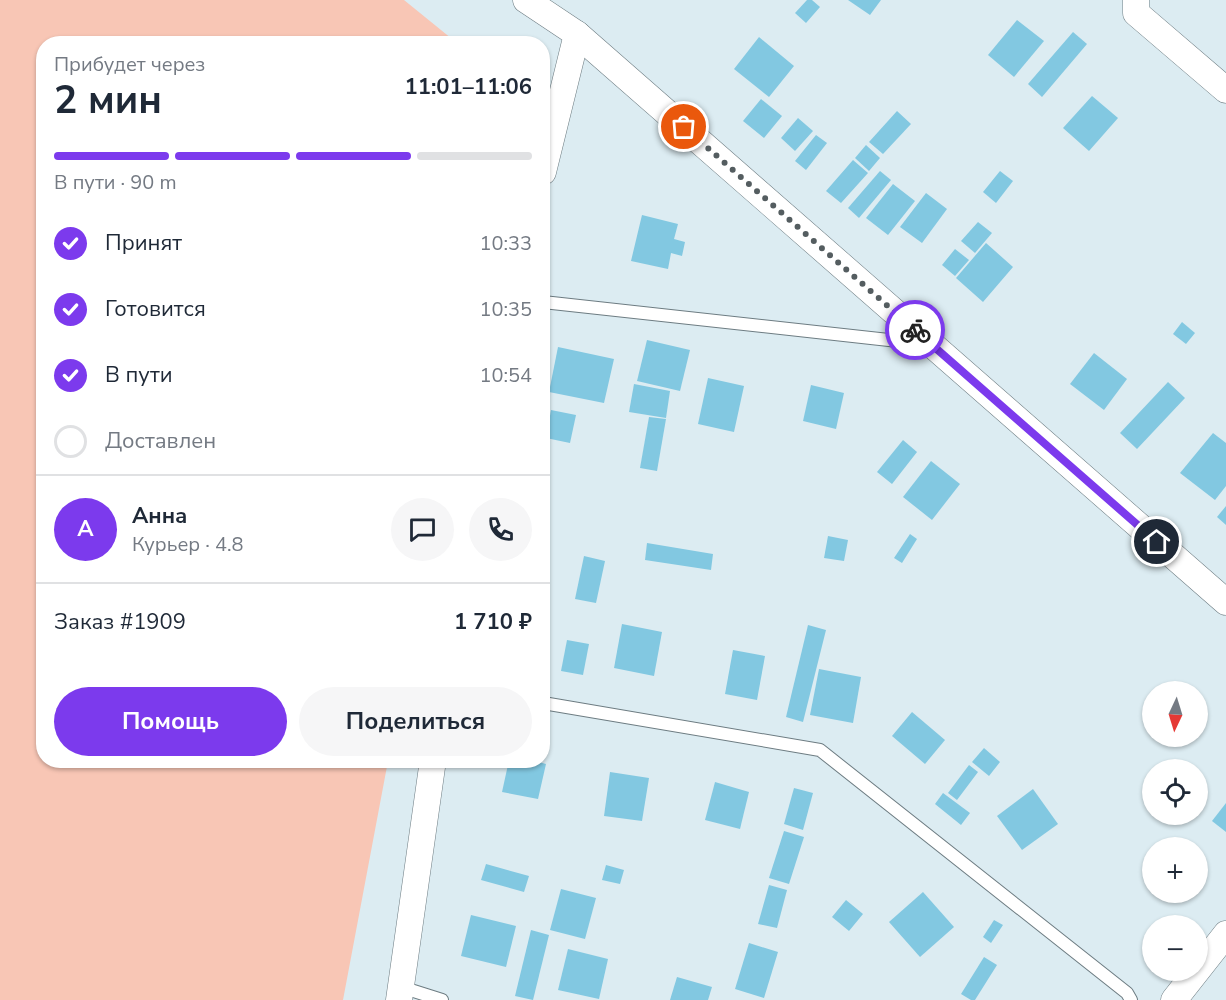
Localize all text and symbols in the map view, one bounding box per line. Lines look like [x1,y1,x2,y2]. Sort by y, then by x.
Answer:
text: Прибудет через [54,51,205,78]
text: 11:01–11:06 [404,72,532,102]
text: 2 мин [54,74,162,127]
pin [658,101,709,152]
icon: bag [667,110,700,143]
text: В пути · 90 m [54,169,177,196]
icon: check [54,227,87,260]
text: Принят [105,228,182,258]
text: 10:33 [479,230,532,257]
icon: check [54,293,87,326]
text: Готовится [105,294,206,324]
text: 10:35 [479,296,532,323]
courier [885,300,945,360]
icon: bike [899,314,932,347]
icon: check [54,359,87,392]
text: В пути [105,360,173,390]
text: 10:54 [479,362,532,389]
text: Доставлен [105,426,216,456]
button: chat [391,498,454,561]
button: phone [469,498,532,561]
text: Анна [132,501,187,531]
text: А [77,514,94,544]
pin [1131,516,1182,567]
icon: home [1140,525,1173,558]
text: Курьер · 4.8 [132,531,244,558]
text: Заказ #1909 [54,607,186,637]
text: 1 710 ₽ [454,607,532,637]
north arrow [1142,681,1208,747]
map controls [1142,681,1208,981]
button: Помощь [54,687,287,756]
button: Поделиться [299,687,532,756]
button: locate [1142,759,1208,825]
button: + [1142,837,1208,903]
button: − [1142,915,1208,981]

